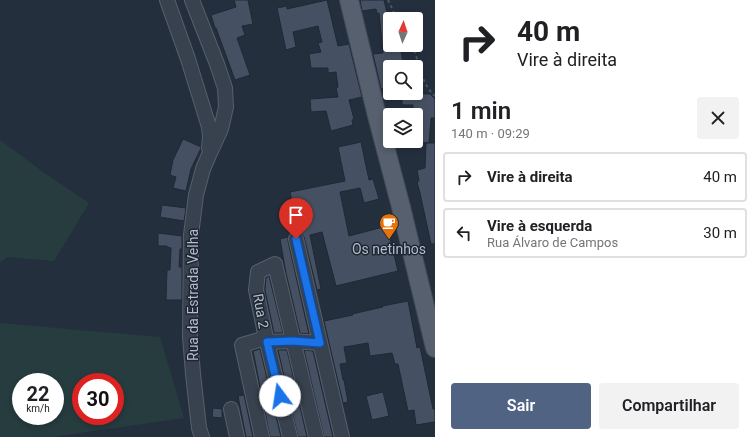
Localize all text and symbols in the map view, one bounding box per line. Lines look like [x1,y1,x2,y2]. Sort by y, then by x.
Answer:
north arrow [383,12,423,52]
map controls [383,12,423,148]
text: 40 m [517,15,580,48]
icon: right [451,16,503,68]
text: Vire à direita [517,49,617,70]
button: search [383,60,423,100]
text: 1 min [451,97,511,125]
button: close [697,97,739,139]
button: layers [383,108,423,148]
text: 140 m · 09:29 [451,126,530,141]
icon: right [453,166,475,188]
text: Vire à direita [487,168,573,186]
text: 40 m [703,168,737,186]
pin [279,198,313,239]
icon: arrive [285,204,307,226]
cafe icon: Os netinhos [378,212,400,240]
text: Vire à esquerda [487,217,592,235]
icon: left [453,222,475,244]
text: 30 m [703,224,737,242]
street label: Rua da Estrada Velha [185,229,201,361]
text: Rua Álvaro de Campos [487,235,618,250]
place label: Os netinhos [352,241,426,257]
street label: Rua 2 [250,292,272,330]
speed limit sign: 30 [72,373,124,425]
position arrow [259,375,301,417]
text: 22 [27,382,49,406]
button: Sair [451,383,591,429]
button: Compartilhar [599,383,739,429]
text: km/h [26,403,50,414]

